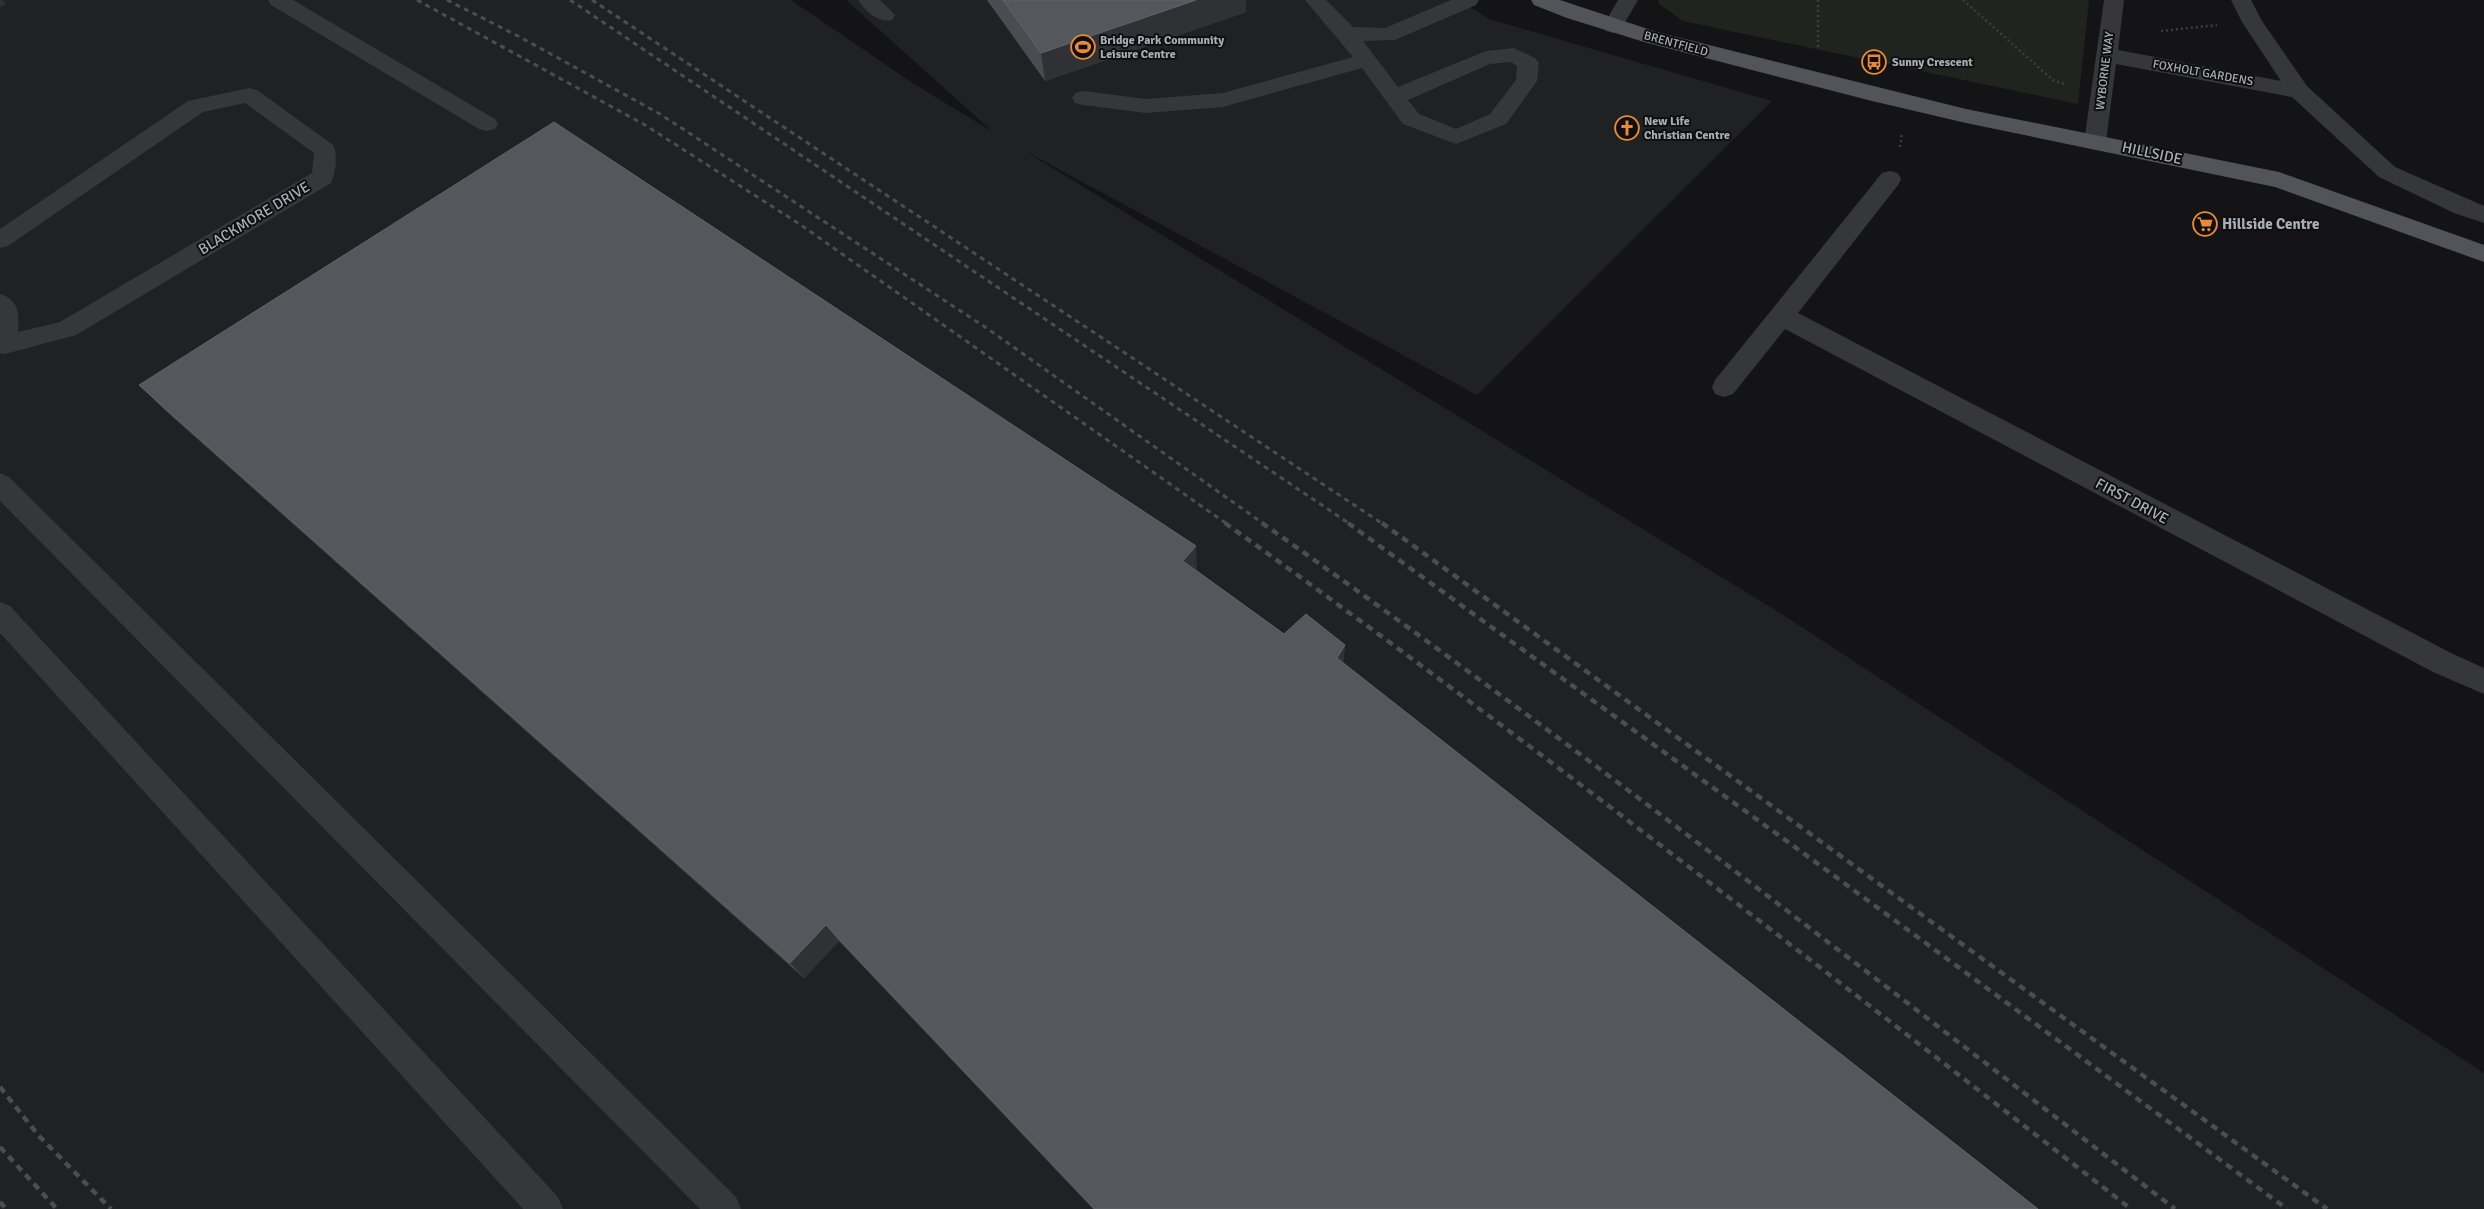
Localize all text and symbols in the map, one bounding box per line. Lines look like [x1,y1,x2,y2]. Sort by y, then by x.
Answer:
street label: BRENTFIELD [1642,28,1710,60]
street label: WYBORNE WAY [2093,31,2117,111]
place label: Bridge Park Community Leisure Centre [1100,33,1224,62]
sports icon: Bridge Park Community Leisure Centre [1070,34,1096,60]
bus stop icon: Sunny Crescent [1861,49,1887,75]
place label: Sunny Crescent [1892,55,1973,70]
street label: FOXHOLT GARDENS [2151,57,2255,89]
place label: New Life Christian Centre [1644,114,1730,143]
church icon: New Life Christian Centre [1614,115,1640,141]
street label: HILLSIDE [2120,138,2184,168]
street label: BLACKMORE DRIVE [195,178,313,258]
supermarket icon: Hillside Centre [2192,211,2218,237]
place label: Hillside Centre [2222,215,2320,233]
street label: FIRST DRIVE [2092,474,2172,528]

